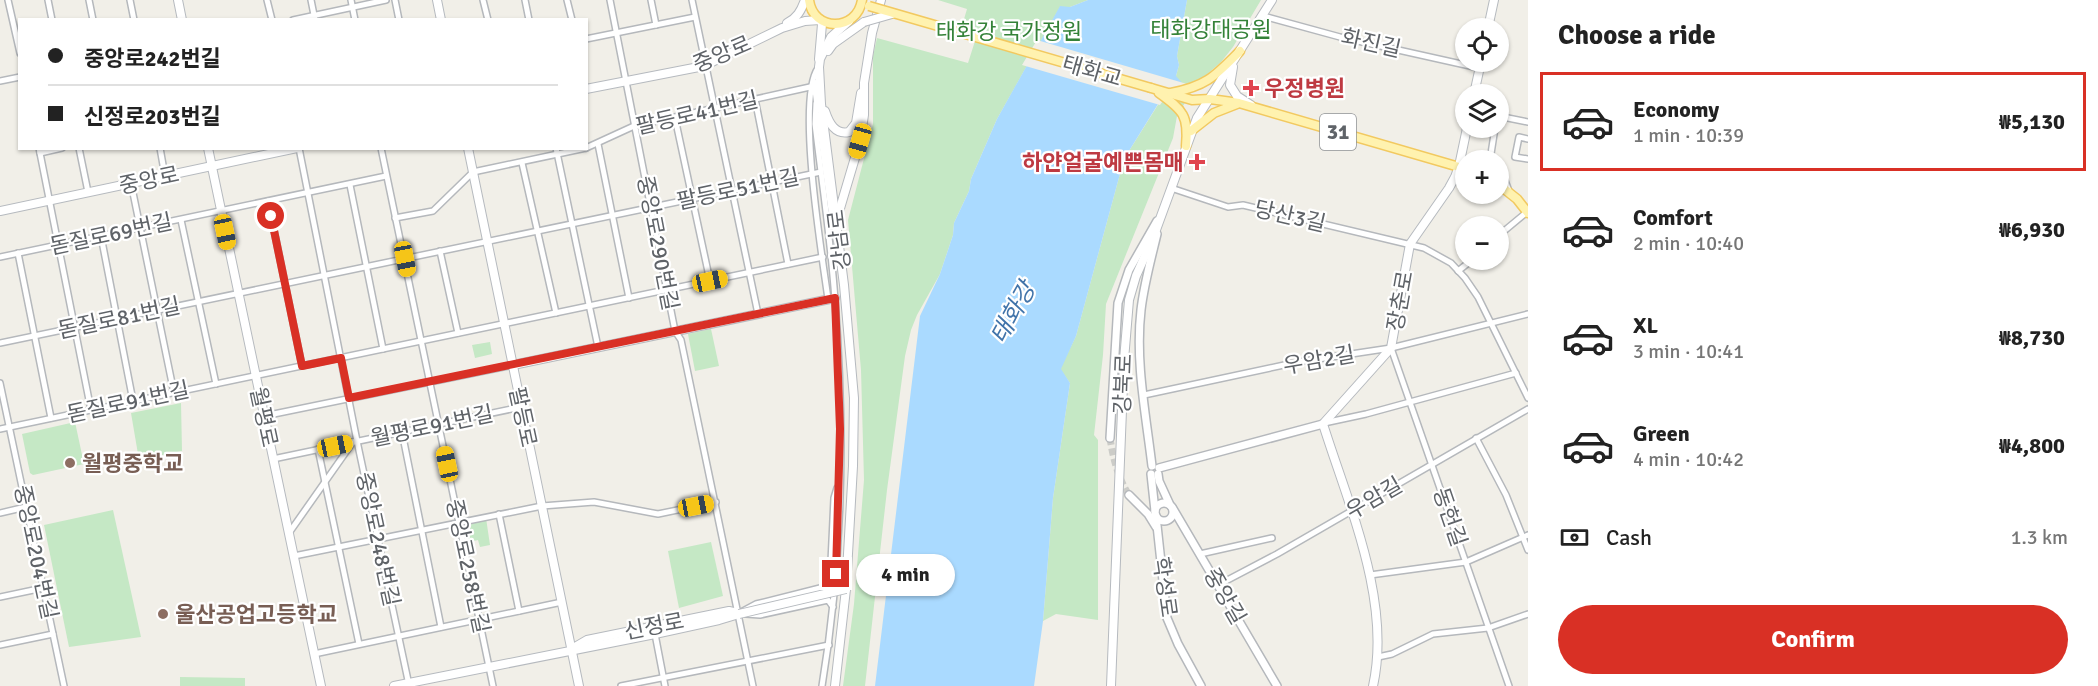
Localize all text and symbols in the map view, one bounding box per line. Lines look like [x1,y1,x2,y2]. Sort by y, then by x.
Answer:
park label: 태화강대공원 [1150,16,1272,43]
park label: 태화강 국가정원 [936,18,1082,45]
map controls [1455,18,1509,270]
button: locate [1455,18,1509,72]
text: Choose a ride [1558,19,1716,52]
street label: 화진길 [1338,23,1404,63]
street label: 중앙로 [689,30,755,78]
text: 중앙로242번길 [84,45,221,72]
street label: 태화교 [1059,50,1125,92]
place label: 우정병원 [1264,75,1345,102]
marker: 우정병원 [1242,79,1260,97]
button: layers [1455,84,1509,138]
street label: 팔등로41번길 [633,86,761,140]
icon: car [1561,95,1615,149]
text: Economy [1633,96,1719,123]
text: 신정로203번길 [84,103,221,130]
text: ₩5,130 [1999,108,2065,135]
road number: 31 [1320,114,1356,150]
car [846,121,874,161]
text: 1 min · 10:39 [1633,123,1744,148]
place label: 하얀얼굴예쁜몸매 [1022,149,1184,176]
button: + [1455,150,1509,204]
marker: 하얀얼굴예쁜몸매 [1188,153,1206,171]
street label: 중앙로 [116,160,182,200]
street label: 팔등로51번길 [674,163,802,215]
street label: 중앙로290번길 [632,173,684,313]
street label: 당산3길 [1252,195,1328,237]
route start [257,202,284,229]
icon: car [1561,203,1615,257]
text: Comfort [1633,204,1713,231]
street label: 돋질로69번길 [47,208,175,260]
street label: 강남로 [822,208,856,272]
car [212,213,238,251]
button: − [1455,216,1509,270]
text: ₩6,930 [1999,216,2065,243]
text: 2 min · 10:40 [1633,231,1744,256]
car [393,240,417,278]
car [691,268,729,294]
street label: 장춘로 [1381,269,1419,333]
water label: 태화강 [984,274,1044,349]
street label: 돋질로81번길 [55,292,183,344]
icon: car [1561,311,1615,365]
text: XL [1633,312,1658,339]
text: ₩8,730 [1999,324,2065,351]
text: 3 min · 10:41 [1633,339,1744,364]
street label: 우암2길 [1281,340,1357,380]
street label: 강북로 [1108,353,1138,415]
street label: 돋질로91번길 [64,376,192,428]
street label: 월평로 [244,384,284,450]
street label: 팔등로 [503,384,543,450]
street label: 월평로91번길 [368,400,496,452]
icon: car [1561,419,1615,473]
text: Green [1633,420,1690,447]
text: ₩4,800 [1999,432,2065,459]
car [316,433,354,459]
car [434,445,460,483]
text: 4 min · 10:42 [1633,447,1744,472]
place label: 월평중학교 [82,450,183,477]
marker: 월평중학교 [63,456,77,470]
street label: 중앙로248번길 [351,469,405,609]
street label: 우암길 [1341,471,1407,525]
street label: 중앙로204번길 [9,482,63,622]
street label: 동헌길 [1427,484,1473,550]
car [677,494,715,518]
street label: 중앙로258번길 [441,496,495,636]
icon: cash [1558,521,1591,554]
text: Cash [1606,524,1652,551]
text: 1.3 km [2011,525,2068,550]
callout: 4 min [857,553,956,595]
street label: 학성로 [1147,555,1183,619]
route end [822,560,849,587]
text: 4 min [881,562,930,587]
street label: 중앙길 [1198,563,1252,629]
place label: 울산공업고등학교 [175,601,337,628]
button: Confirm [1558,605,2068,674]
marker: 울산공업고등학교 [156,607,170,621]
street label: 신정로 [622,607,686,645]

